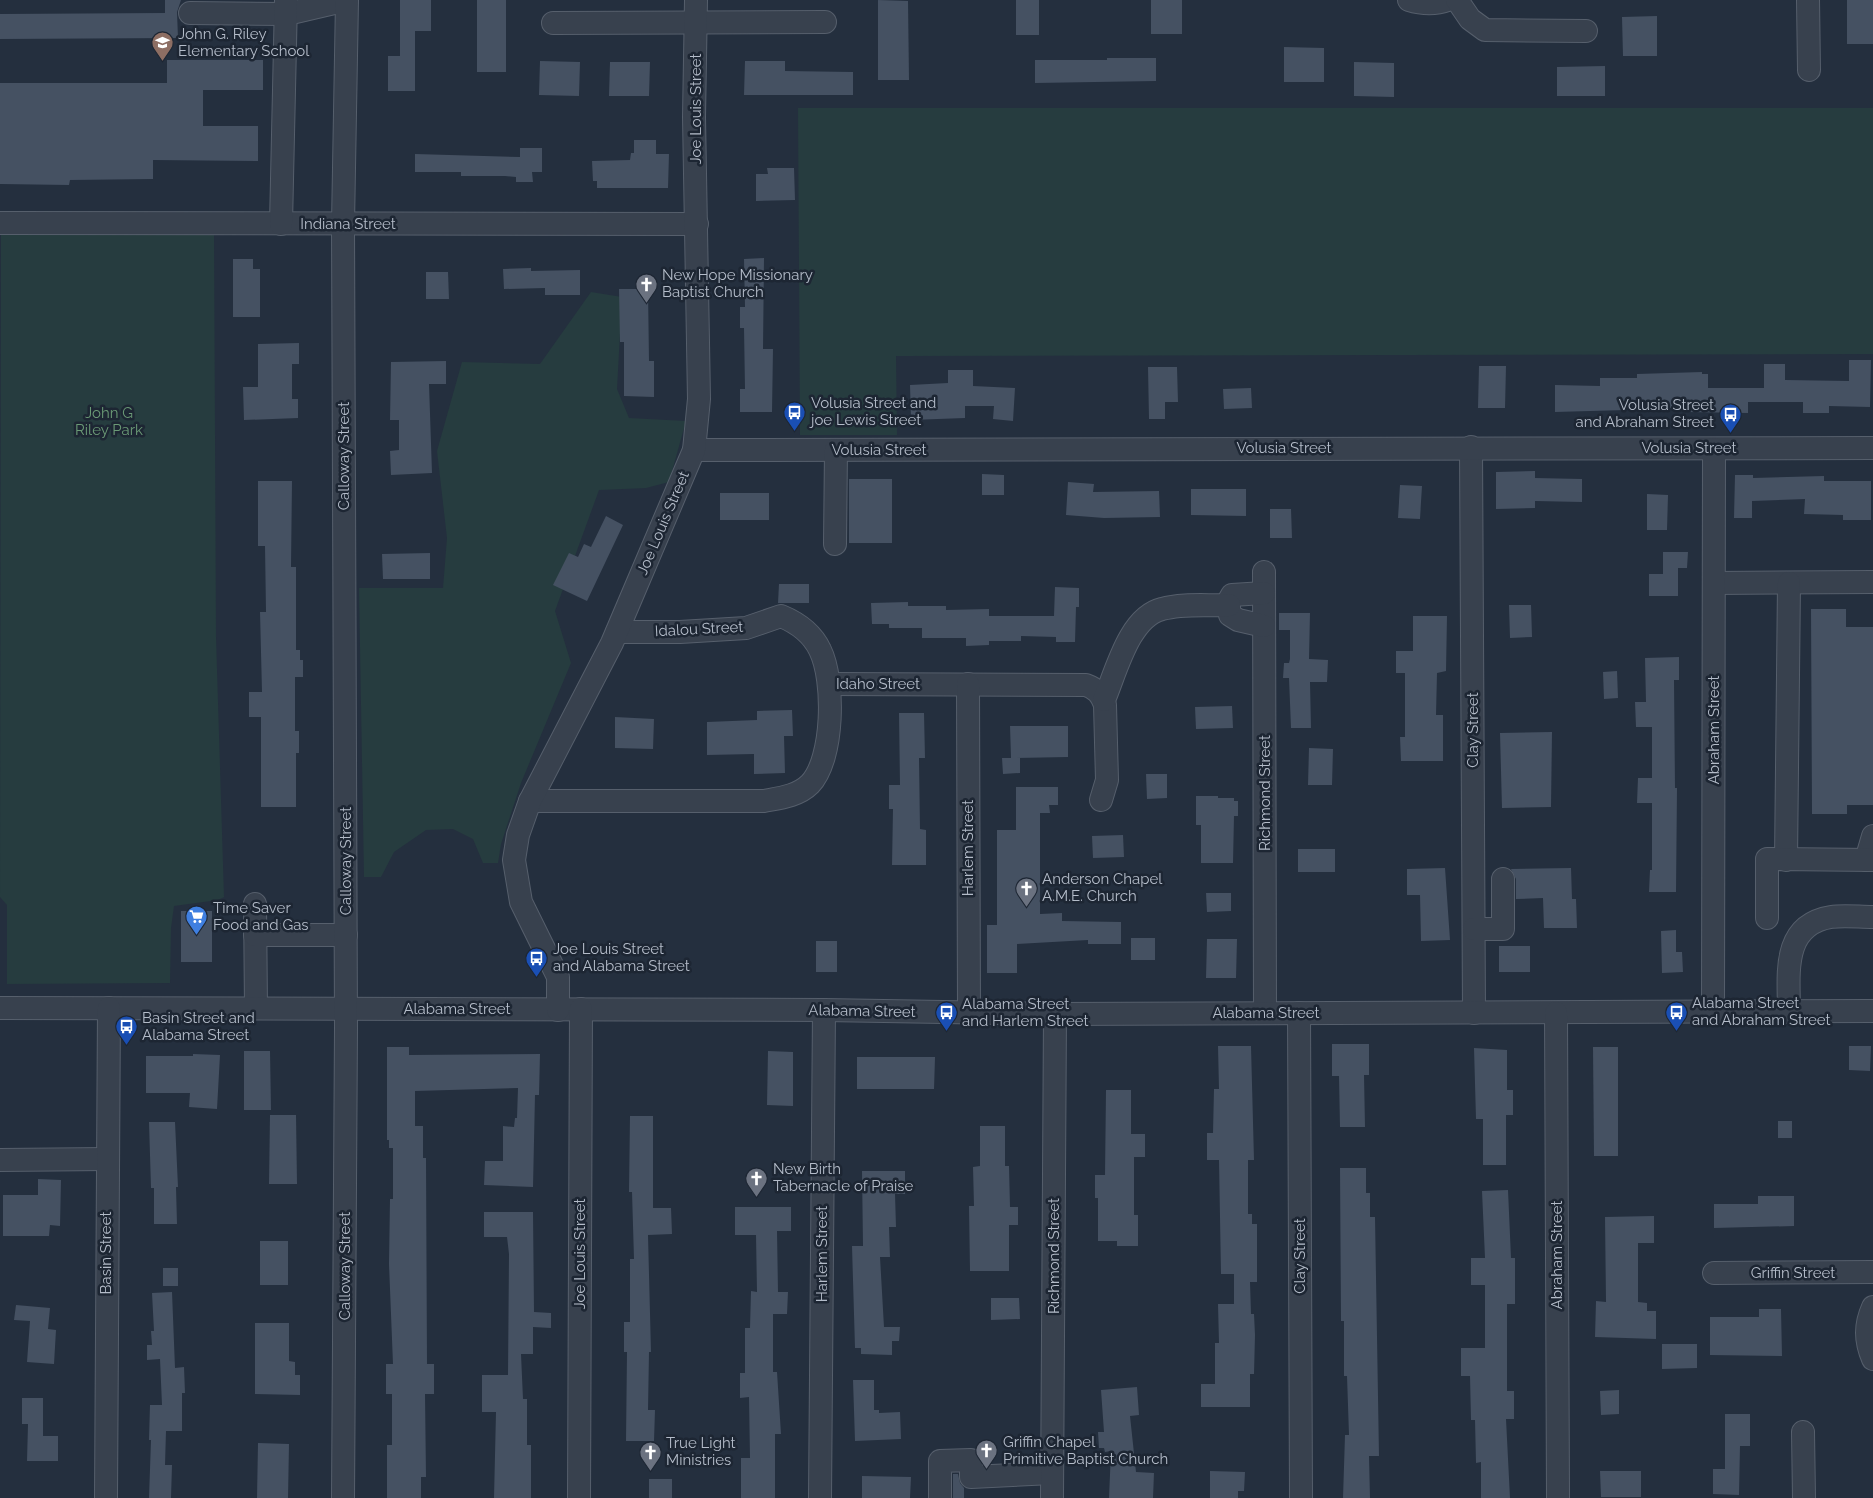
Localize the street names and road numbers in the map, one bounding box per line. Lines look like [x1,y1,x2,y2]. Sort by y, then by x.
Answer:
street label: Joe Louis Street [687,54,705,164]
street label: Indiana Street [300,215,396,233]
street label: Calloway Street [335,402,353,510]
street label: Volusia Street [1236,439,1332,457]
street label: Volusia Street [1641,439,1737,457]
street label: Volusia Street [831,441,927,459]
street label: Joe Louis Street [633,468,693,578]
street label: Idalou Street [654,618,744,640]
street label: Idaho Street [836,675,920,693]
street label: Abraham Street [1705,676,1723,784]
street label: Clay Street [1464,692,1482,768]
street label: Richmond Street [1256,735,1274,851]
street label: Harlem Street [959,800,977,896]
street label: Calloway Street [337,807,355,915]
street label: Alabama Street [403,1000,511,1018]
street label: Alabama Street [808,1001,916,1021]
street label: Alabama Street [1212,1004,1320,1022]
street label: Richmond Street [1045,1198,1063,1314]
street label: Joe Louis Street [571,1199,589,1309]
street label: Abraham Street [1548,1201,1566,1309]
street label: Harlem Street [813,1206,831,1302]
street label: Basin Street [97,1212,115,1294]
street label: Calloway Street [336,1212,354,1320]
street label: Clay Street [1291,1218,1309,1294]
street label: Griffin Street [1751,1264,1835,1282]

